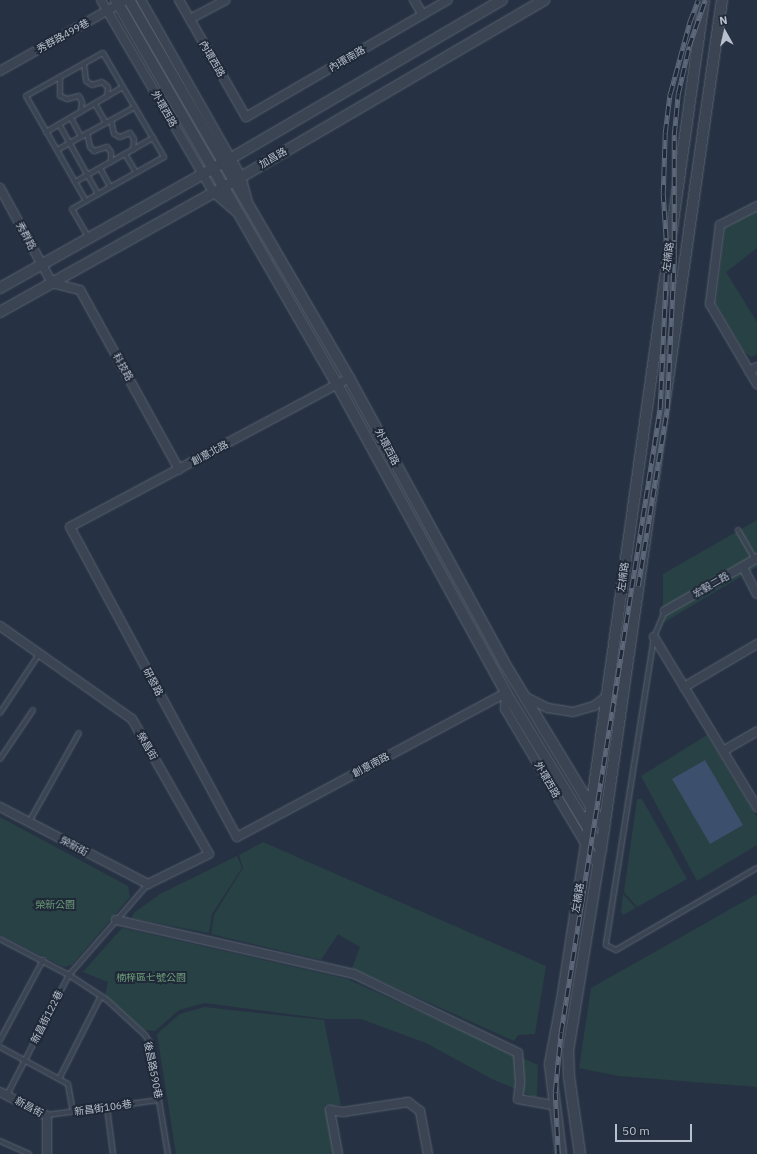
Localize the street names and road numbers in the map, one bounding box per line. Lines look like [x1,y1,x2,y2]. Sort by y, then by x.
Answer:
street label: 秀群路499巷 [35,17,91,55]
street label: 內環西路 [197,39,227,79]
street label: 內環南路 [327,44,367,74]
street label: 外環西路 [149,89,179,129]
street label: 加昌路 [257,145,289,171]
street label: 秀群路 [14,220,38,252]
street label: 左楠路 [660,241,676,273]
street label: 科技路 [110,351,136,383]
street label: 外環西路 [372,427,402,467]
street label: 創意北路 [190,438,230,468]
street label: 左楠路 [615,561,631,593]
street label: 宏毅二路 [691,570,731,600]
street label: 研發路 [141,666,165,698]
street label: 榮昌街 [134,730,160,762]
street label: 創意南路 [351,750,391,780]
street label: 外環西路 [532,760,562,800]
street label: 榮新街 [58,834,90,858]
street label: 左楠路 [570,882,586,914]
street label: 新昌街122巷 [28,988,66,1046]
street label: 後昌路590巷 [142,1040,164,1100]
street label: 新昌街 [13,1095,45,1119]
street label: 新昌街106巷 [73,1098,133,1118]

